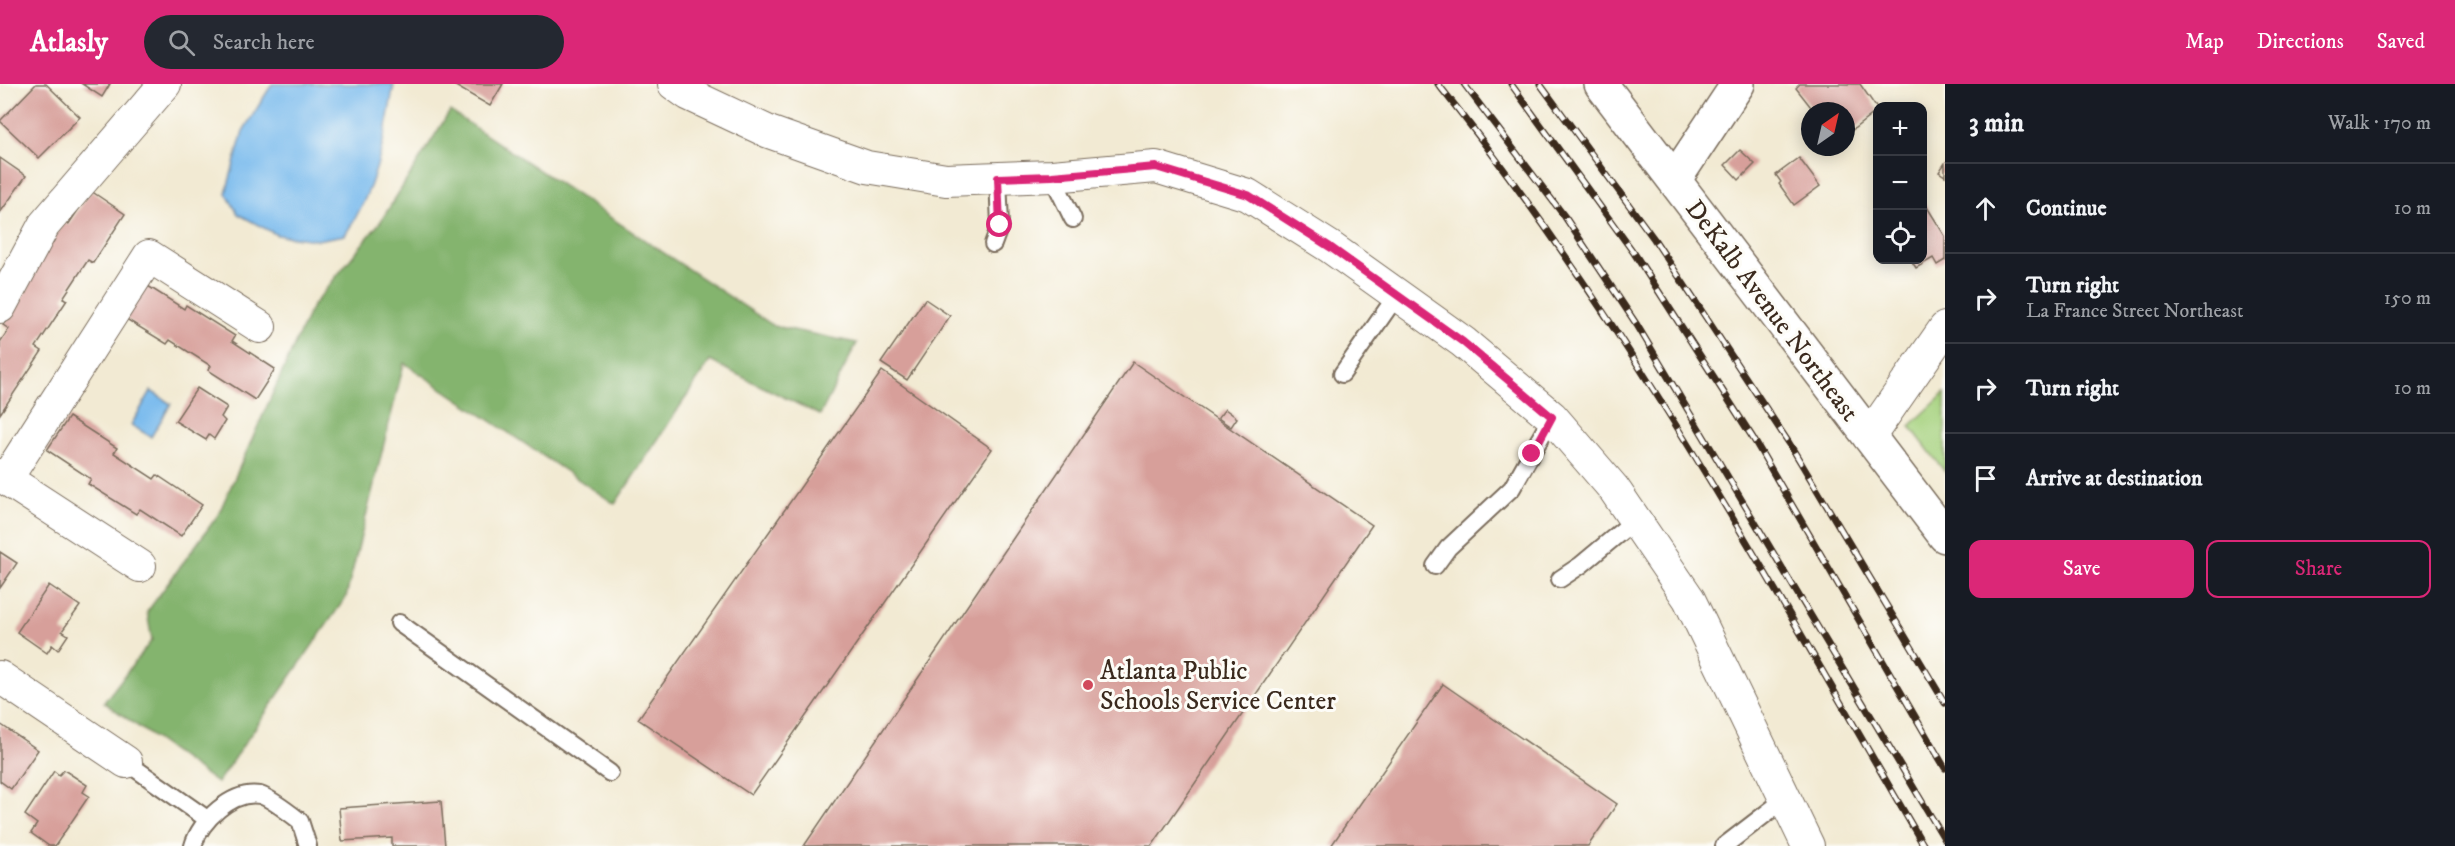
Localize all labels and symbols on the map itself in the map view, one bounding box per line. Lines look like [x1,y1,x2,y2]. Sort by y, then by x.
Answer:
north arrow [1801,102,1855,156]
street label: DeKalb Avenue Northeast [1678,193,1866,428]
route start [986,211,1012,237]
route end [1518,440,1544,466]
place label: Atlanta Public Schools Service Center [1100,655,1336,718]
marker: Atlanta Public Schools Service Center [1081,678,1095,692]

